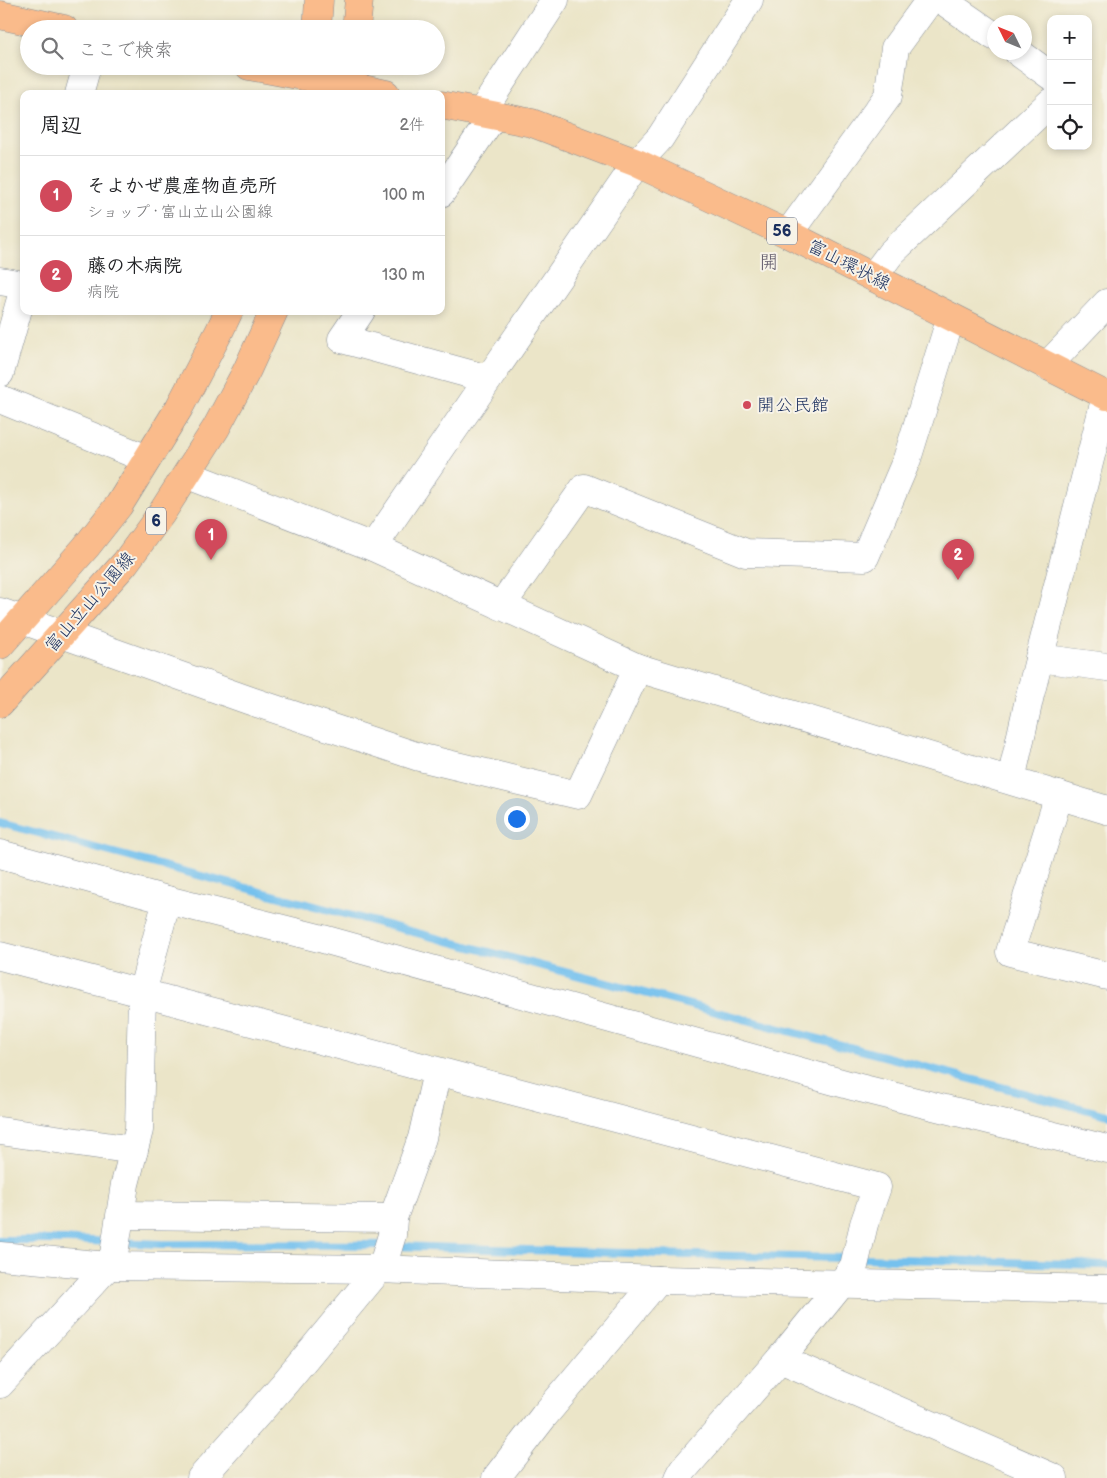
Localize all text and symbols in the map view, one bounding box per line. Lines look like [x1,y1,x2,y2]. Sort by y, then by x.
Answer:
north arrow [987,15,1032,60]
map controls [1047,15,1092,150]
button: + [1047,15,1092,60]
search box [20,20,445,75]
icon: search [38,34,66,62]
text: ここで検索 [78,39,173,62]
button: − [1047,60,1092,105]
button: locate [1047,105,1092,150]
text: 周辺 [40,113,82,138]
text: 2件 [400,116,425,135]
text: そよかぜ農産物直売所 [87,175,277,198]
text: 1 [53,186,59,205]
text: 100 m [382,186,425,205]
text: ショップ · 富山立山公園線 [87,203,273,222]
road number: 56 [767,218,797,245]
street label: 富山環状線 [804,235,894,295]
district label: 開 [759,251,779,274]
text: 藤の木病院 [87,255,182,278]
text: 2 [51,266,61,285]
text: 130 m [382,266,425,285]
text: 病院 [87,283,119,302]
place label: 開公民館 [757,395,829,416]
marker: 開公民館 [741,399,753,411]
road number: 6 [146,508,166,534]
pin: 1 [195,519,227,560]
pin: 2 [942,539,974,580]
street label: 富山立山公園線 [41,548,139,656]
your location [504,806,530,832]

